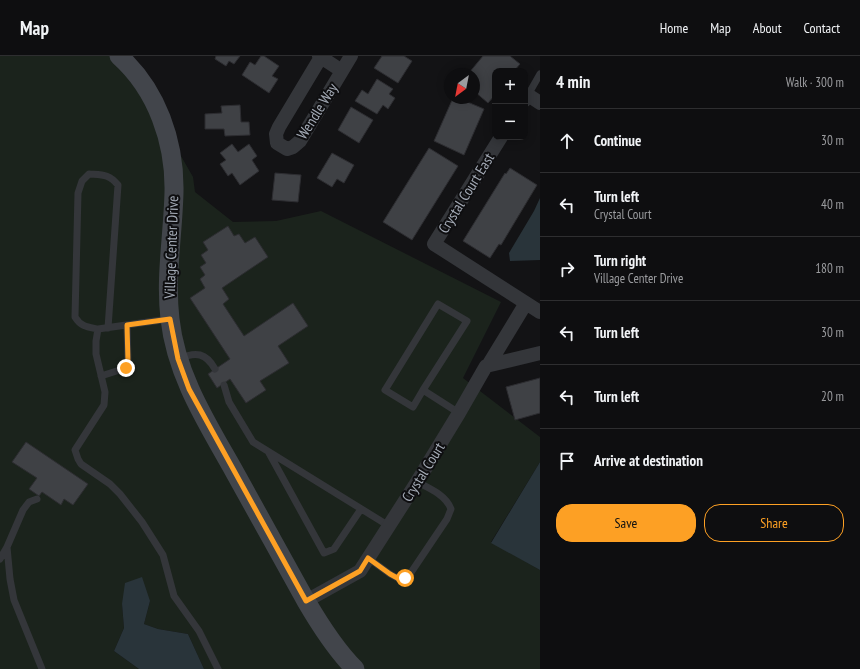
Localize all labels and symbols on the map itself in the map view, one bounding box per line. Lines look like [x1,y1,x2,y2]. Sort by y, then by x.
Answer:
north arrow [444,68,480,104]
street label: Wendle Way [292,79,342,143]
street label: Crystal Court East [434,149,498,237]
street label: Village Center Drive [160,195,182,300]
route end [117,359,135,377]
street label: Crystal Court [397,439,449,505]
route start [396,569,414,587]

